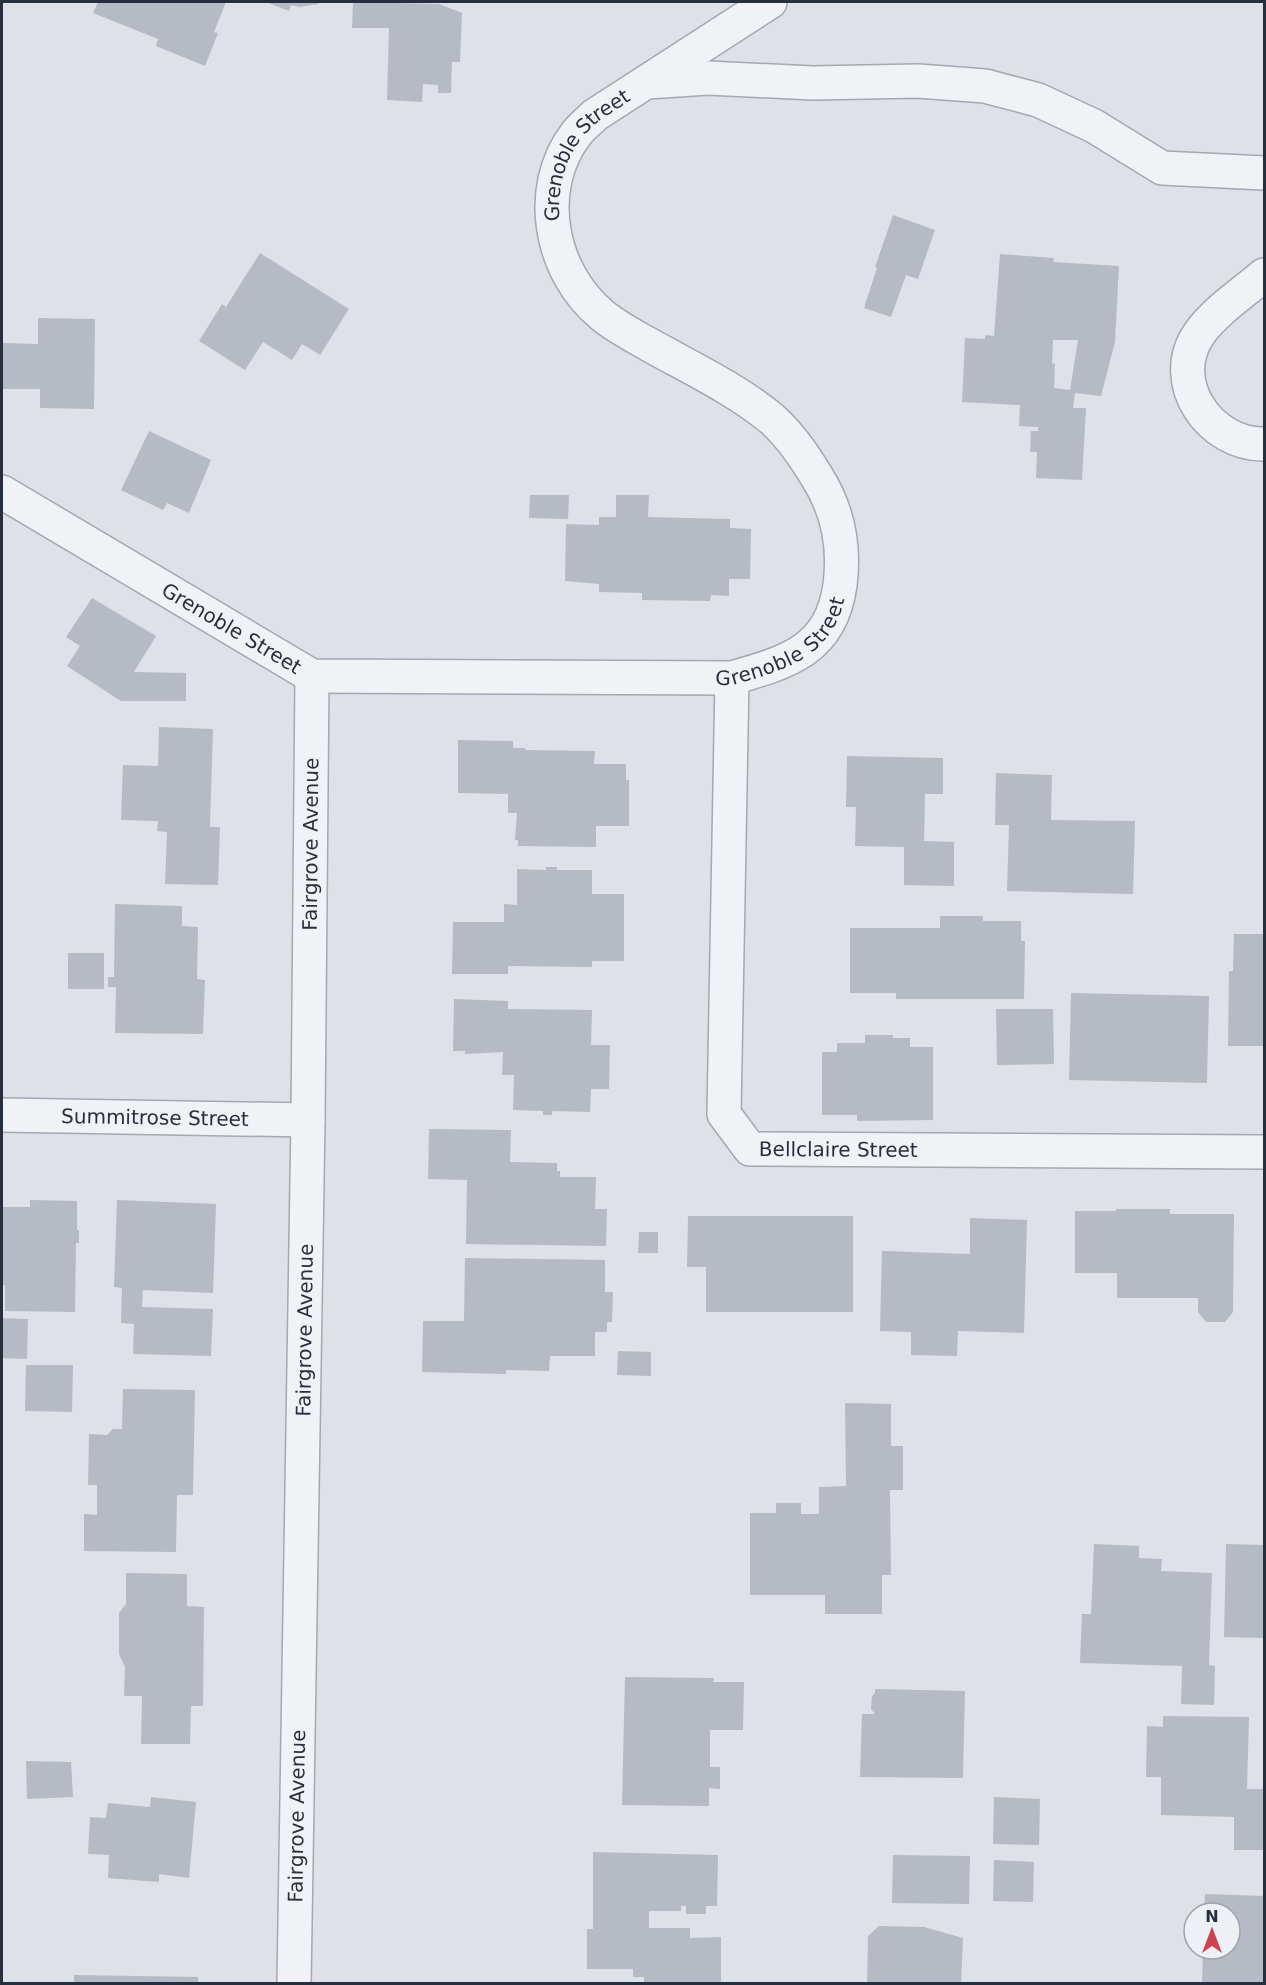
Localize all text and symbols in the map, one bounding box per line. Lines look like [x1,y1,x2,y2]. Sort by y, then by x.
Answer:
street label: Grenoble Street [540,84,634,222]
street label: Grenoble Street [157,578,306,679]
street label: Grenoble Street [715,594,849,690]
street label: Fairgrove Avenue [298,758,323,931]
street label: Summitrose Street [61,1104,249,1131]
street label: Bellclaire Street [759,1137,918,1162]
street label: Fairgrove Avenue [291,1243,318,1417]
street label: Fairgrove Avenue [283,1729,310,1903]
north arrow [1182,1901,1242,1961]
text: N [1205,1907,1219,1926]

